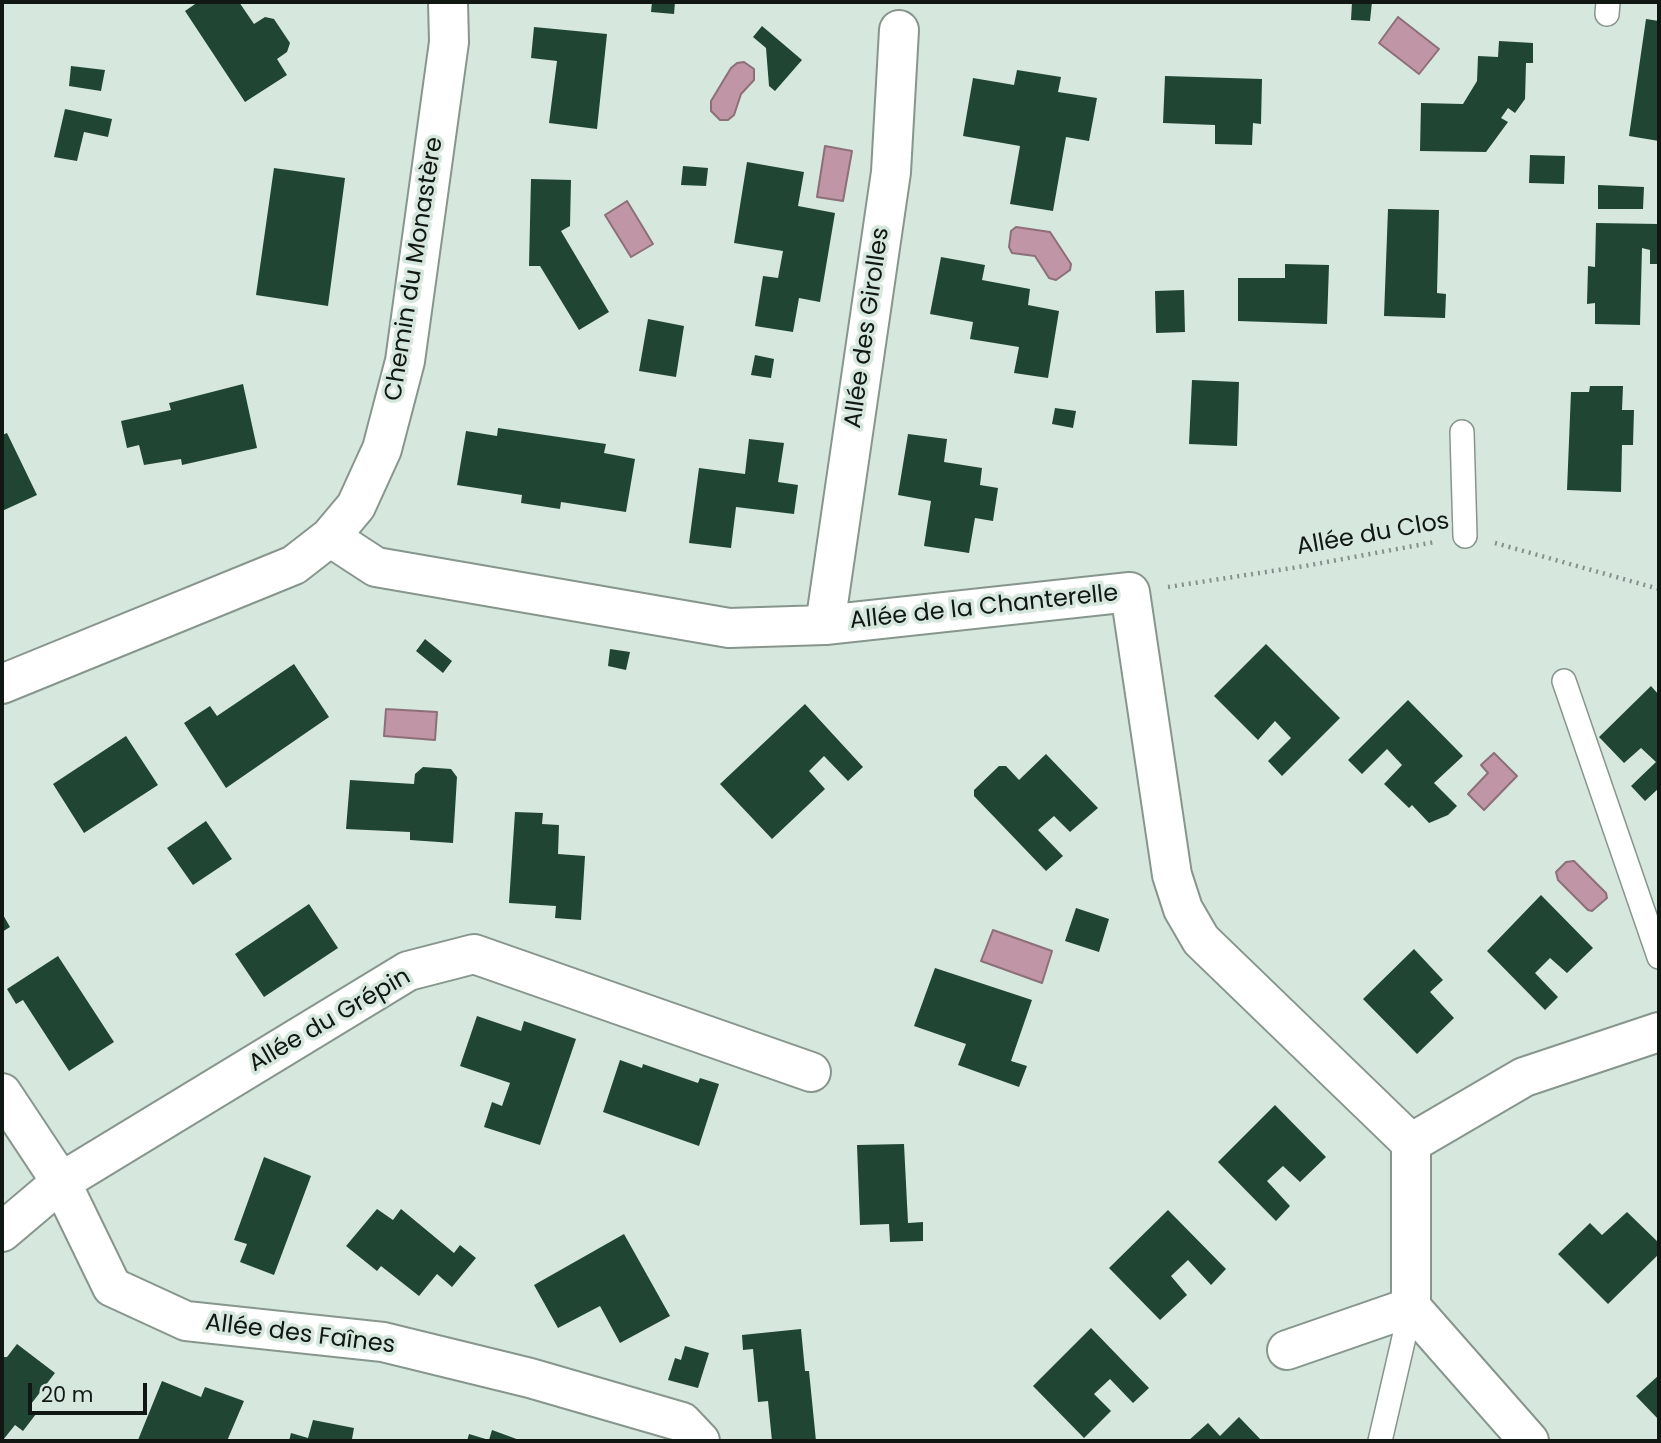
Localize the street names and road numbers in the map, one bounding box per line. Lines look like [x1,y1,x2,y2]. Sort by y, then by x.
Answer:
street label: Chemin du Monastère [380,135,450,403]
street label: Allée des Girolles [840,226,896,430]
street label: Allée du Clos [1294,507,1452,563]
street label: Allée de la Chanterelle [848,580,1120,636]
street label: Allée du Grépin [244,963,416,1079]
street label: Allée des Faînes [203,1309,397,1361]

